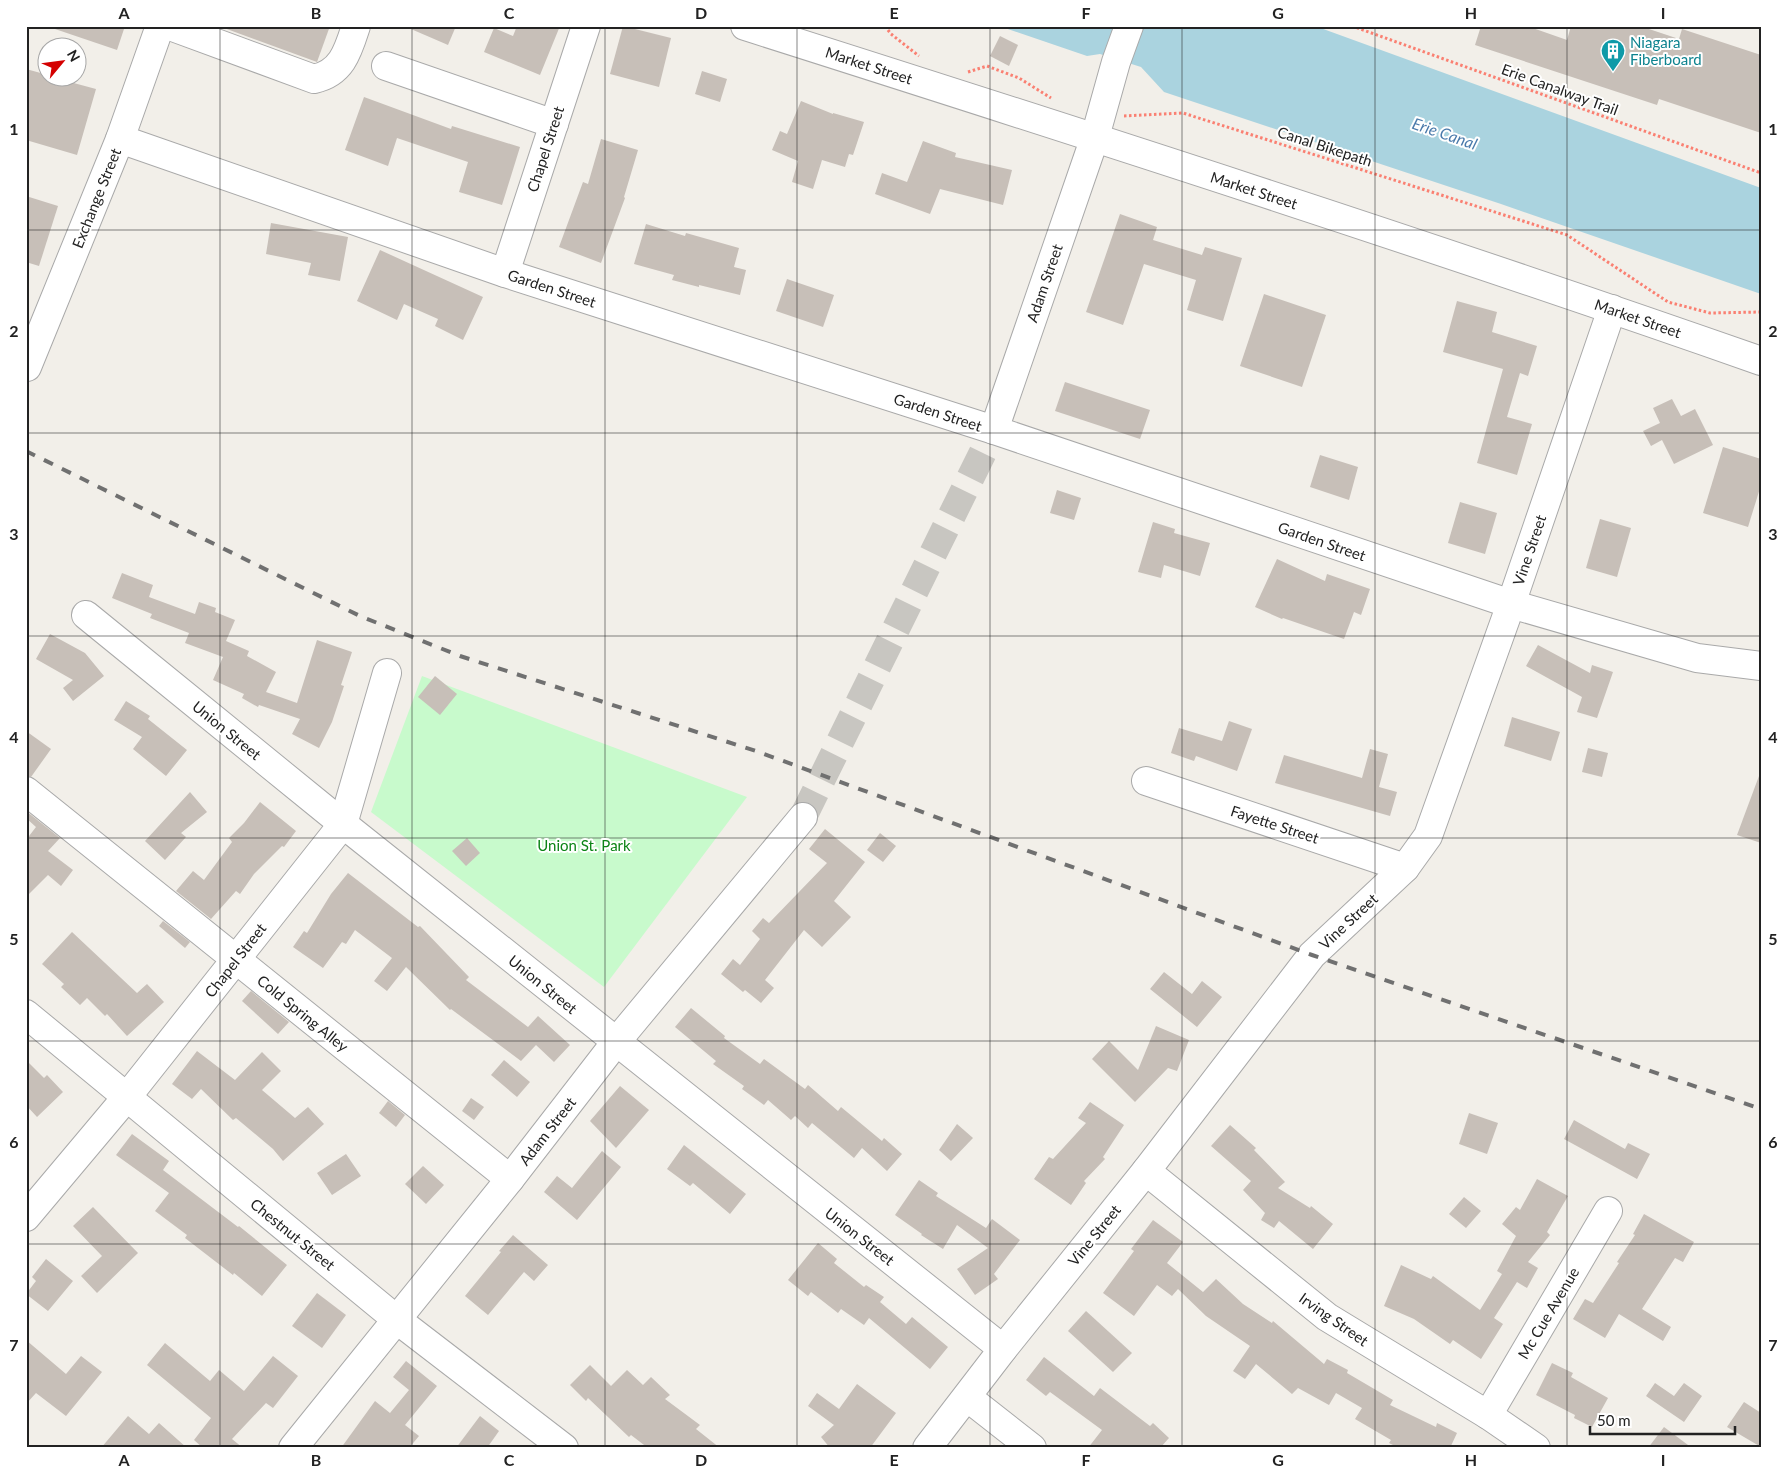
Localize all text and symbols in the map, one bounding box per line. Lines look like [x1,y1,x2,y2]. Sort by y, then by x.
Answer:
text: A [117,3,130,22]
text: B [311,3,321,22]
text: C [504,3,515,22]
text: D [695,3,707,22]
text: E [889,3,899,22]
text: F [1081,3,1091,22]
text: G [1272,3,1284,22]
text: H [1465,3,1477,22]
text: I [1661,3,1665,22]
place label: Niagara Fiberboard [1630,33,1702,68]
north arrow [38,38,88,88]
building icon: Niagara Fiberboard [1600,38,1626,72]
street label: Market Street [823,42,915,88]
text: N [64,47,84,64]
street label: Erie Canalway Trail [1499,60,1621,118]
street label: Chapel Street [523,103,568,194]
water label: Erie Canal [1410,113,1480,153]
text: 1 [9,119,19,138]
text: 1 [1768,119,1778,138]
street label: Canal Bikepath [1275,122,1375,170]
street label: Exchange Street [68,145,124,251]
street label: Market Street [1208,167,1300,213]
street label: Adam Street [1022,241,1066,324]
street label: Garden Street [506,265,599,311]
street label: Market Street [1592,295,1684,341]
text: 2 [9,321,19,340]
text: 2 [1768,321,1778,340]
street label: Garden Street [892,389,985,435]
street label: Vine Street [1509,512,1550,588]
street label: Garden Street [1276,518,1369,565]
text: 3 [9,524,19,543]
text: 3 [1768,524,1778,543]
street label: Union Street [189,697,265,763]
text: 4 [9,727,19,746]
text: 4 [1768,727,1778,746]
street label: Fayette Street [1229,801,1322,847]
park label: Union St. Park [537,836,631,854]
street label: Vine Street [1315,889,1381,953]
street label: Chapel Street [200,919,270,1001]
text: 5 [9,929,19,948]
text: 5 [1768,929,1778,948]
street label: Union Street [505,951,581,1017]
street label: Cold Spring Alley [254,971,352,1055]
street label: Adam Street [515,1093,580,1169]
text: 6 [9,1132,19,1151]
text: 6 [1768,1132,1778,1151]
street label: Chestnut Street [247,1194,339,1274]
street label: Vine Street [1064,1200,1124,1269]
street label: Union Street [822,1203,899,1269]
street label: Mc Cue Avenue [1514,1264,1583,1362]
street label: Irving Street [1296,1289,1373,1350]
text: 7 [9,1335,19,1354]
text: 7 [1768,1335,1778,1354]
scale bar [1590,1404,1734,1436]
text: 50 m [1597,1411,1631,1429]
text: A [117,1450,130,1469]
text: B [311,1450,321,1469]
text: C [504,1450,515,1469]
text: D [695,1450,707,1469]
text: E [889,1450,899,1469]
text: F [1081,1450,1091,1469]
text: G [1272,1450,1284,1469]
text: H [1465,1450,1477,1469]
text: I [1661,1450,1665,1469]

